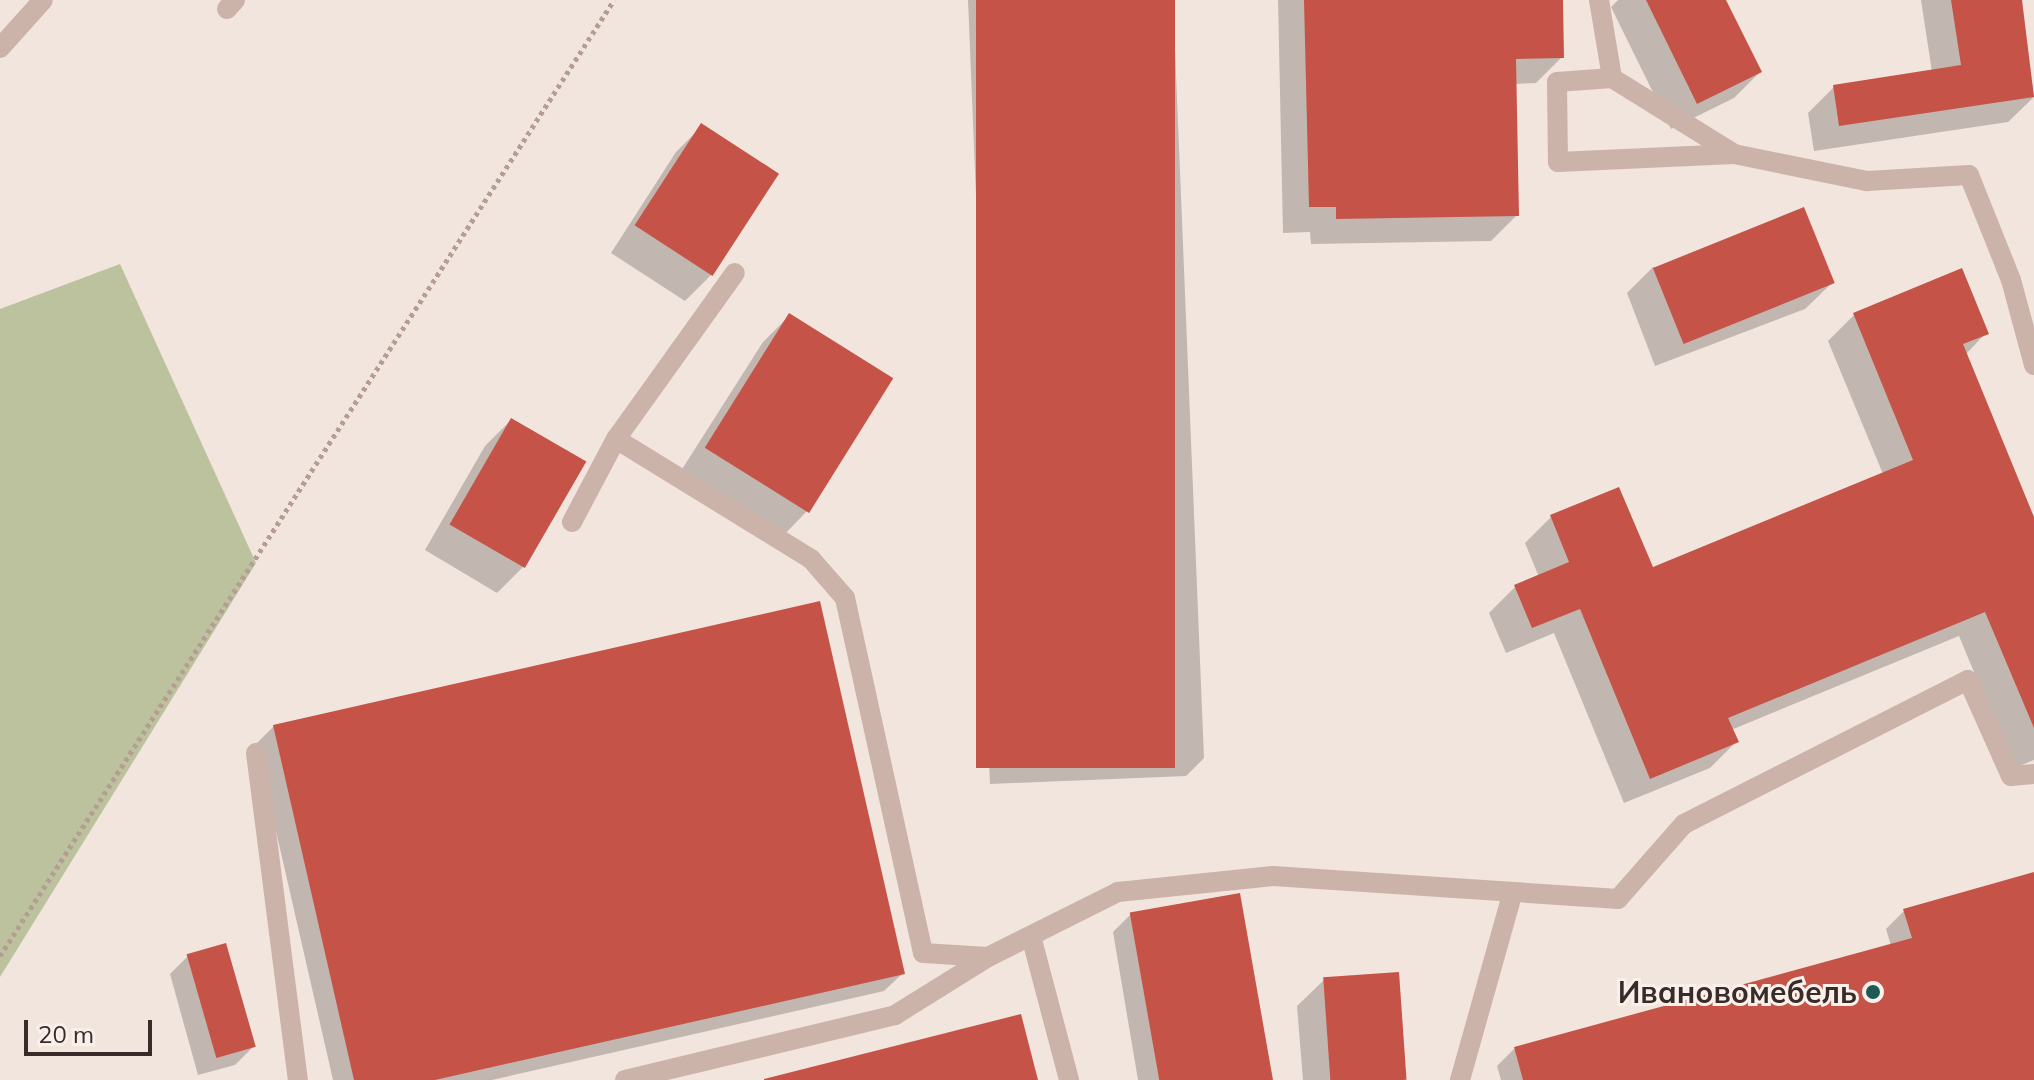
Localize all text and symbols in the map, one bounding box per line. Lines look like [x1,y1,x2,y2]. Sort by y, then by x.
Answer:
place label: Ивановомебель [1618,974,1857,1010]
marker: Ивановомебель [1864,983,1882,1001]
scale bar [28,1004,156,1054]
text: 20 m [38,1019,94,1049]

